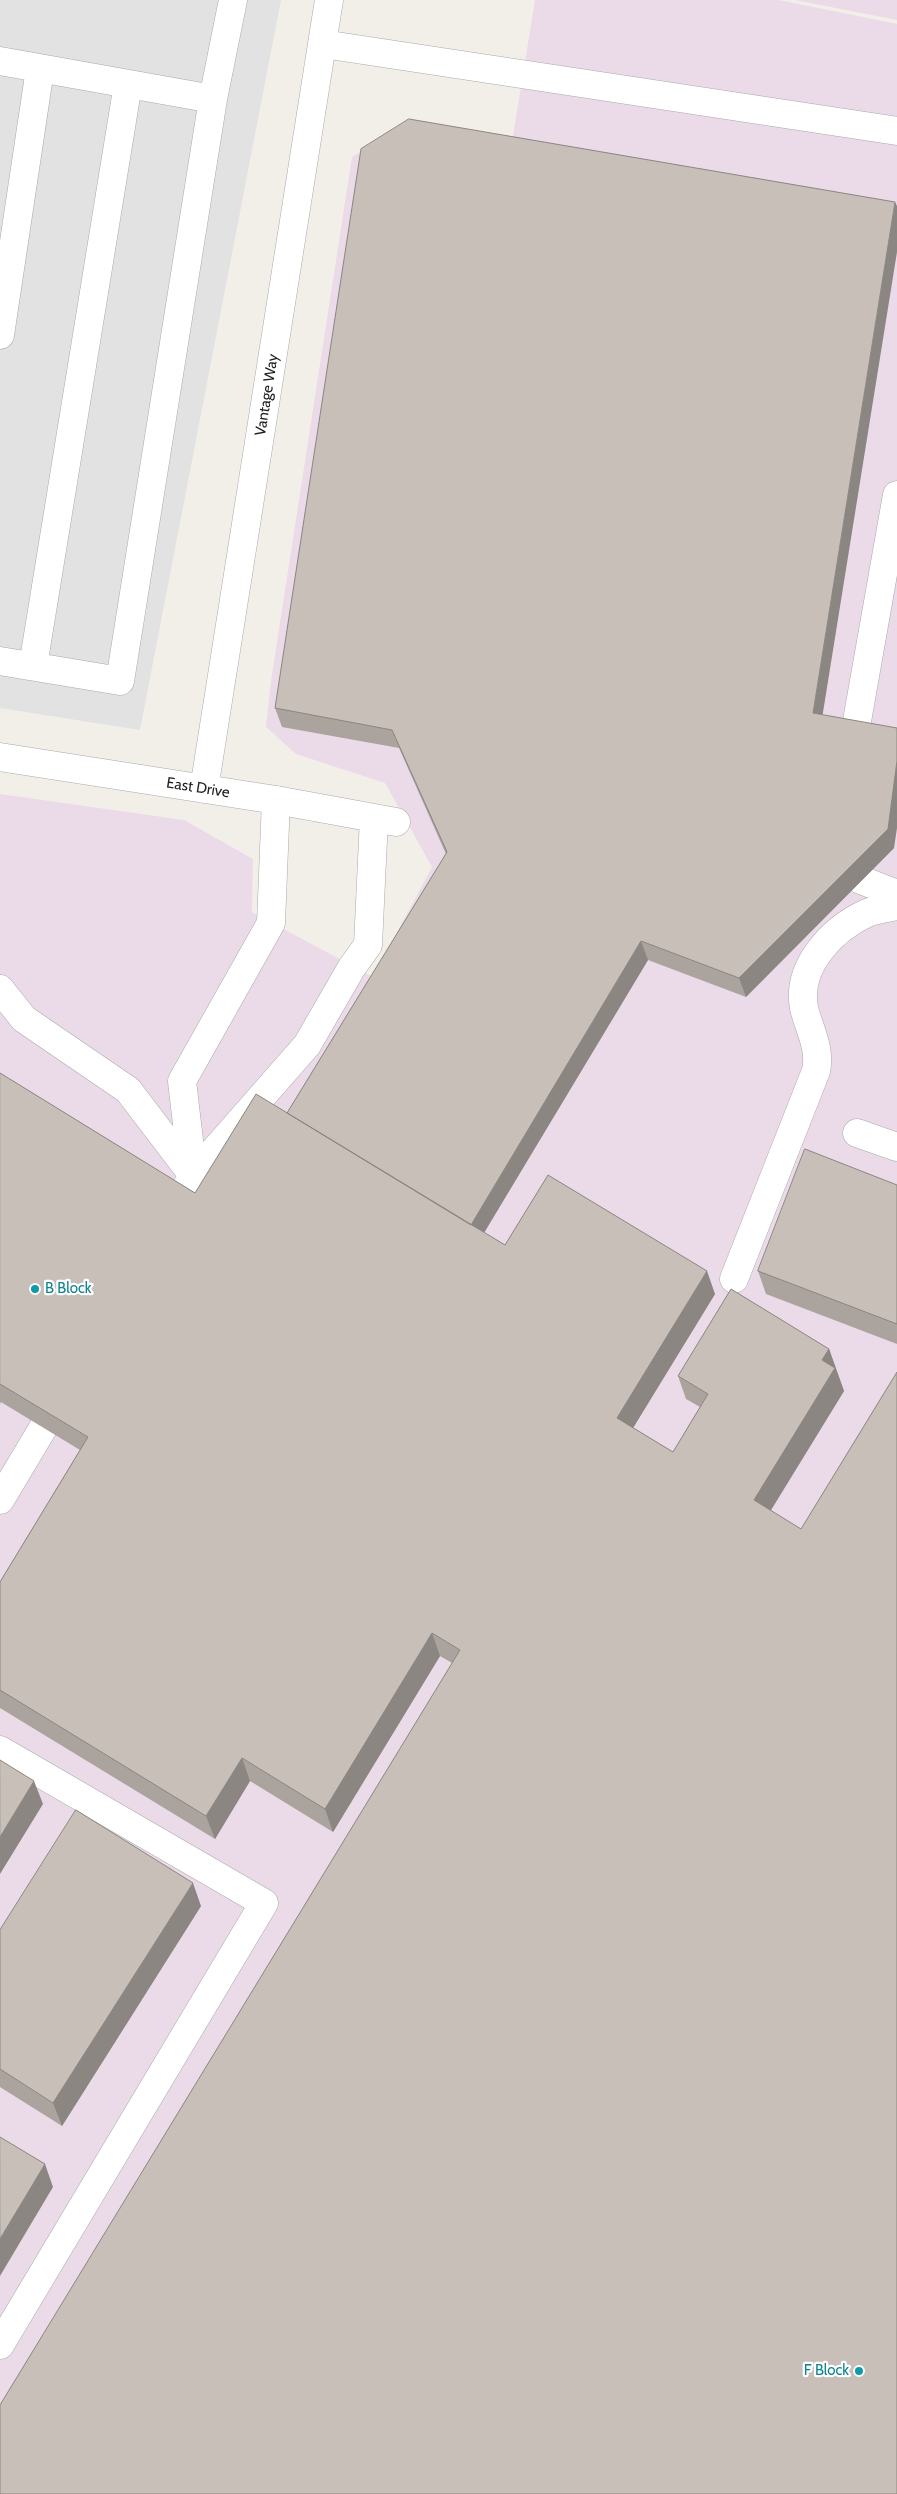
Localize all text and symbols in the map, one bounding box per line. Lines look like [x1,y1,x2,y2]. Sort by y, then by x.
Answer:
street label: Vantage Way [252,353,282,437]
street label: East Drive [165,774,231,802]
place label: B Block [45,1280,91,1298]
marker: B Block [29,1283,41,1295]
place label: F Block [804,2362,849,2380]
marker: F Block [853,2365,865,2377]

